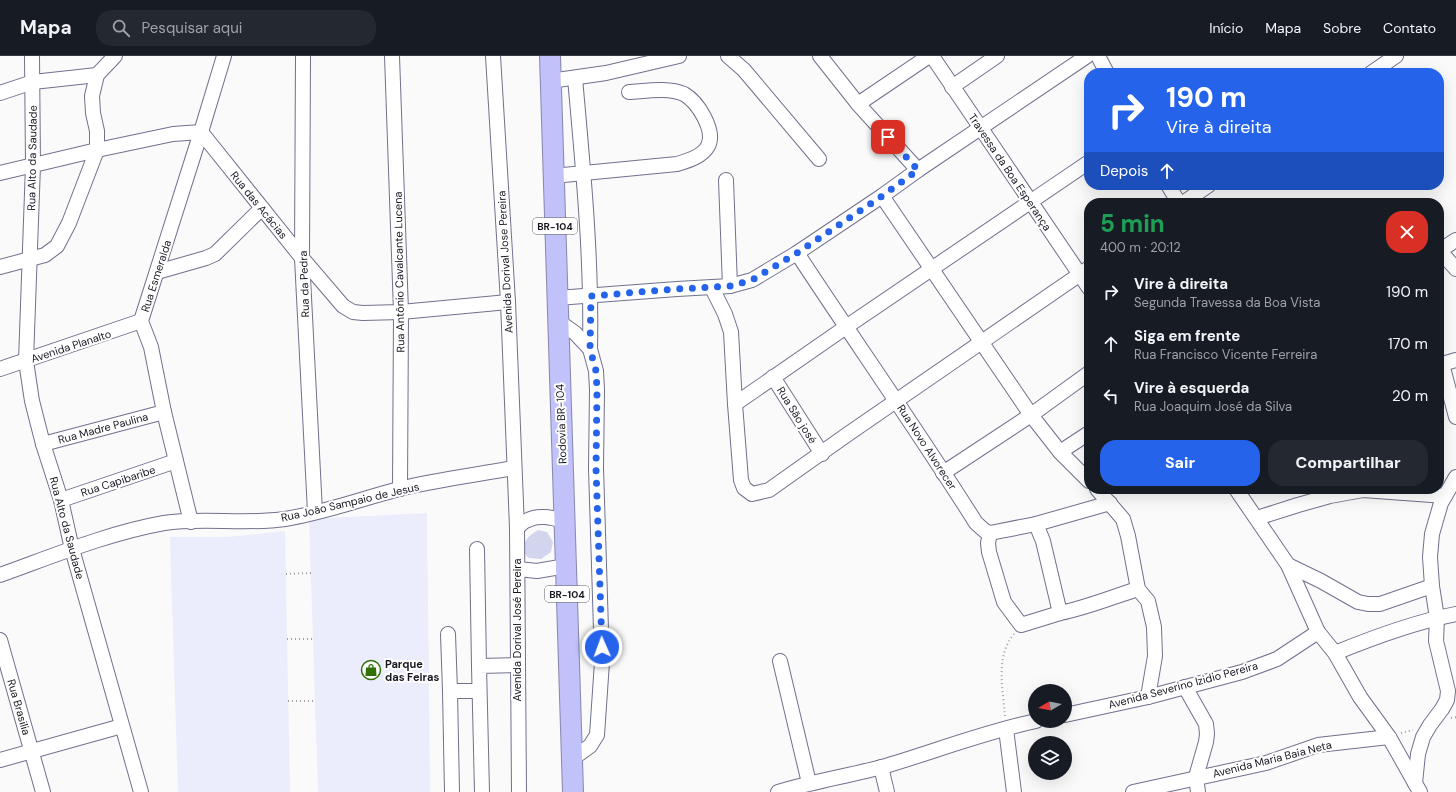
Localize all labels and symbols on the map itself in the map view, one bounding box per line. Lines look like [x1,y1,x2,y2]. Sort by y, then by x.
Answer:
street label: Rua Alto da Saudade [24,105,40,211]
street label: Travessa da Boa Esperança [965,111,1055,233]
pin [871,120,905,154]
street label: Rua das Acácias [228,168,290,242]
street label: Avenida Dorival Jose Pereira [494,190,516,334]
street label: Rua Antônio Cavalcante Lucena [391,191,407,353]
road number: BR-104 [533,218,577,234]
street label: Rua Esmeralda [138,238,174,314]
street label: Rua da Pedra [296,250,312,318]
street label: Avenida Planalto [29,326,113,366]
street label: Rodovia BR-104 [553,383,569,464]
street label: Rua São josé [774,384,820,446]
street label: Rua Novo Alvorecer [894,402,960,492]
street label: Rua Madre Paulina [56,409,150,447]
street label: Rua Capibaribe [79,462,157,500]
street label: Rua Alto da Saudade [47,475,87,581]
street label: Rua João Sampaio de Jesus [279,479,421,525]
street label: Avenida Dorival José Pereira [510,559,524,701]
road number: BR-104 [545,586,589,602]
position arrow [581,626,623,668]
place label: Parque das Feiras [385,657,439,684]
street label: Avenida Severino Izidio Pereira [1107,658,1259,712]
shop icon: Parque das Feiras [360,659,382,681]
street label: Rua Brasilia [4,677,34,737]
north arrow [1028,684,1072,728]
street label: Avenida Maria Baia Neta [1211,737,1333,781]

